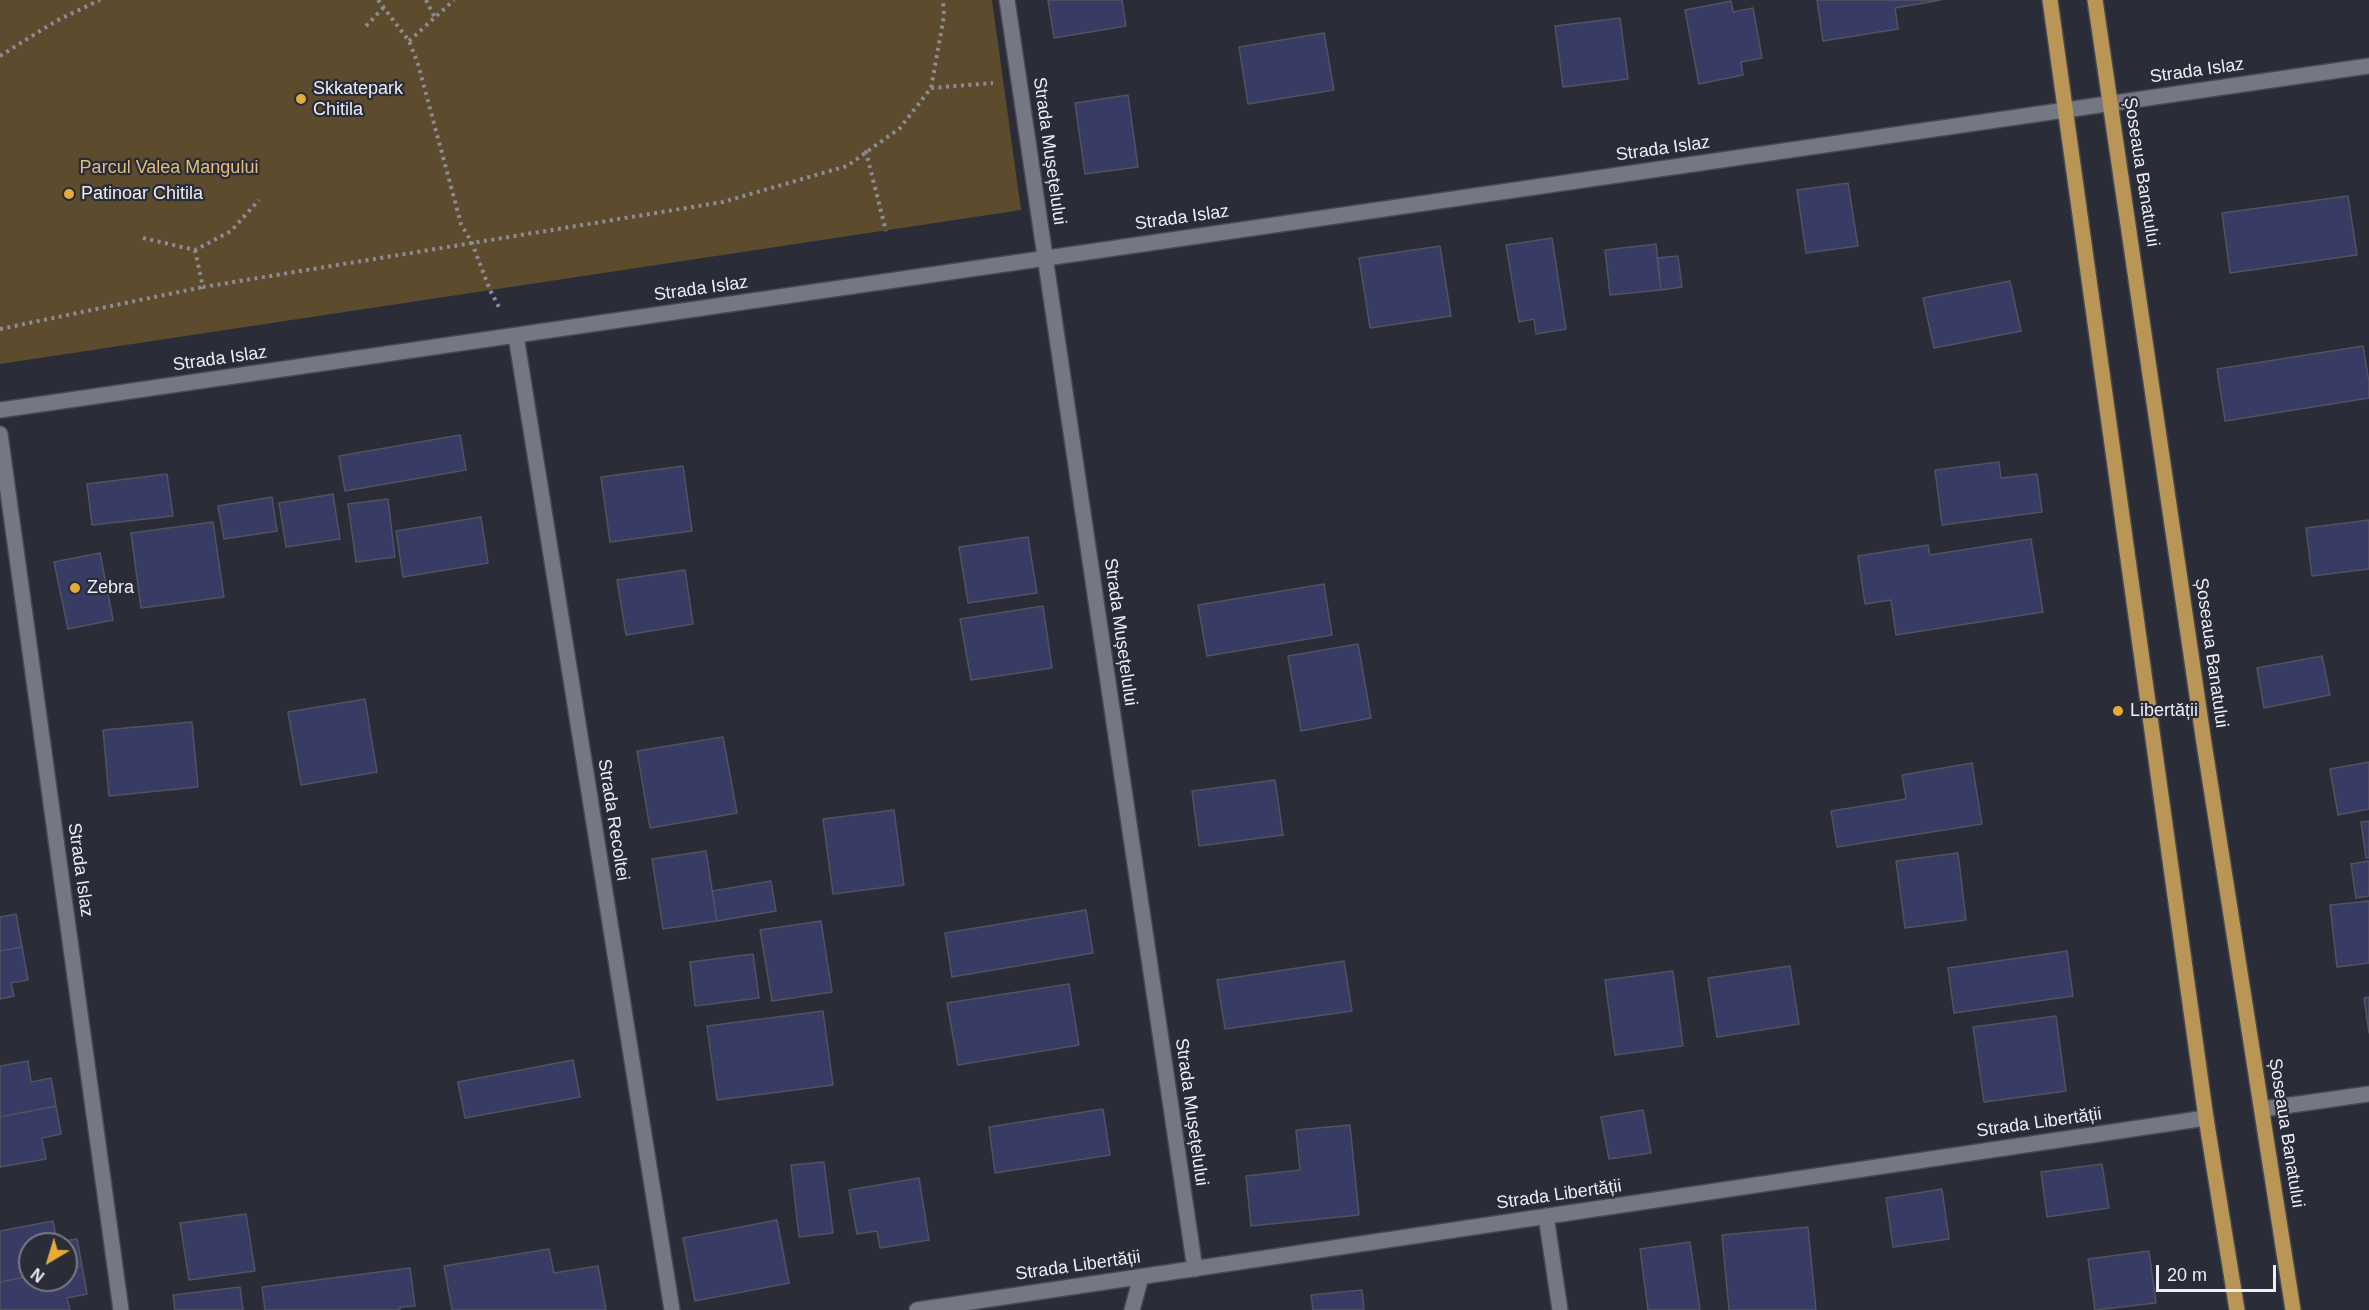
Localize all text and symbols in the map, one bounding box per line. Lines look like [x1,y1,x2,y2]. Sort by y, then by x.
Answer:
street label: Strada Islaz [2148,54,2246,88]
street label: Strada Mușețelului [1028,76,1070,226]
place label: Skkatepark Chitila [313,78,403,121]
marker: Skkatepark Chitila [294,92,308,106]
street label: Șoseaua Banatului [2119,96,2163,248]
street label: Strada Islaz [1614,132,1712,166]
park label: Parcul Valea Mangului [80,157,258,179]
place label: Patinoar Chitila [81,183,203,205]
marker: Patinoar Chitila [62,187,76,201]
street label: Strada Islaz [1133,201,1231,235]
street label: Strada Islaz [652,272,750,306]
street label: Strada Islaz [171,342,269,376]
street label: Strada Mușețelului [1099,557,1141,707]
place label: Zebra [87,577,134,599]
street label: Șoseaua Banatului [2190,577,2232,729]
marker: Zebra [68,581,82,595]
place label: Libertății [2130,700,2198,722]
marker: Libertății [2111,704,2125,718]
street label: Strada Recoltei [593,758,633,882]
street label: Strada Islaz [63,821,97,919]
street label: Strada Mușețelului [1170,1037,1212,1187]
street label: Șoseaua Banatului [2264,1057,2308,1209]
street label: Strada Libertății [1975,1104,2103,1142]
street label: Strada Libertății [1495,1176,1623,1214]
north arrow [18,1232,78,1292]
street label: Strada Libertății [1014,1247,1142,1285]
scale bar [2159,1253,2279,1291]
text: N [28,1265,48,1285]
text: 20 m [2167,1265,2207,1285]

